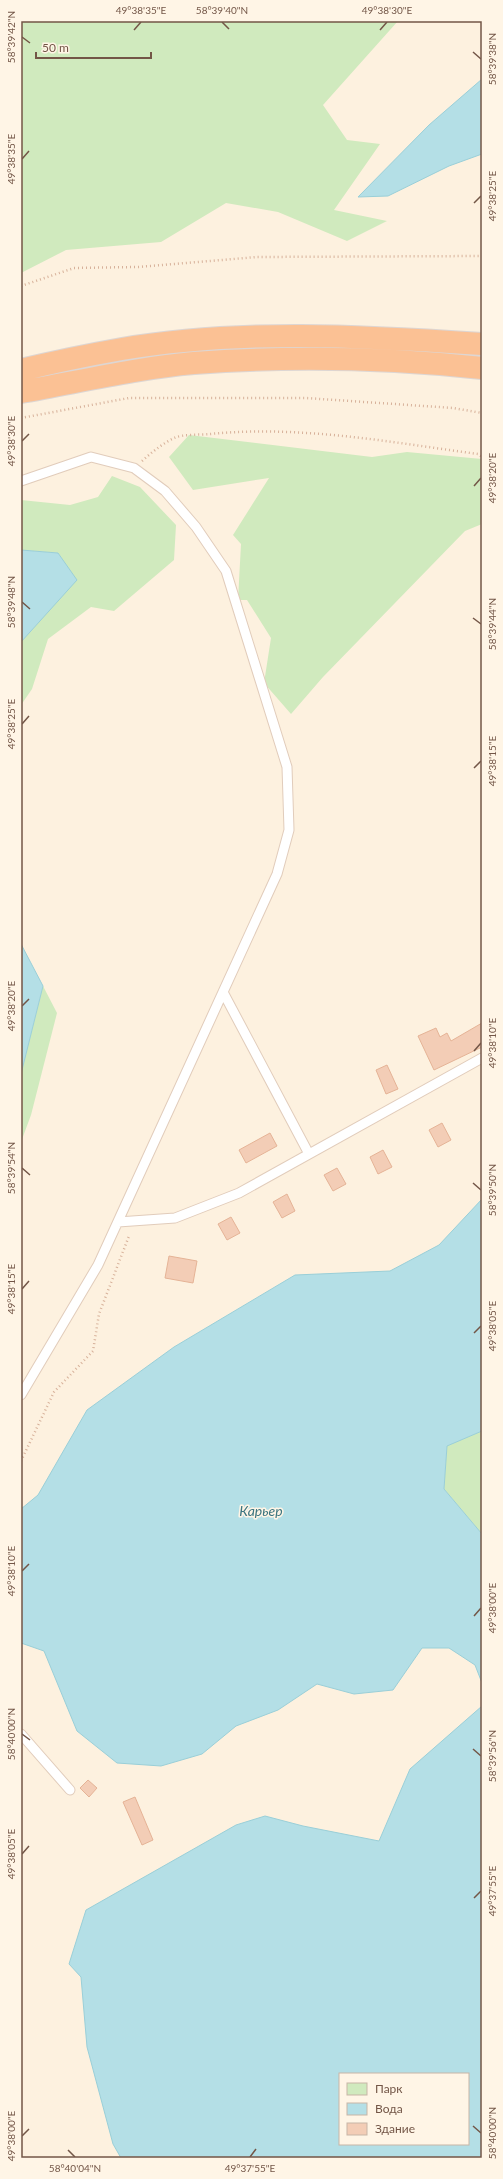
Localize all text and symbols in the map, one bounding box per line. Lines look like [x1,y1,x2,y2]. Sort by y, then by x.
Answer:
text: 49°38'35"E [116,4,166,16]
text: 58°39'40"N [196,4,248,16]
text: 49°38'30"E [362,4,412,16]
text: 58°39'42"N [5,11,17,63]
text: 58°39'38"N [486,33,498,85]
scale bar [36,34,151,60]
text: 50 m [42,40,69,55]
text: 49°38'35"E [5,134,17,184]
text: 49°38'25"E [486,171,498,221]
text: 49°38'30"E [5,416,17,466]
text: 49°38'20"E [486,453,498,503]
text: 58°39'48"N [5,576,17,628]
text: 58°39'44"N [486,598,498,650]
text: 49°38'25"E [5,699,17,749]
text: 49°38'15"E [486,736,498,786]
text: 49°38'20"E [5,981,17,1031]
text: 49°38'10"E [486,1018,498,1068]
text: 58°39'54"N [5,1142,17,1194]
text: 58°39'50"N [486,1164,498,1216]
text: 49°38'15"E [5,1264,17,1314]
text: 49°38'05"E [486,1301,498,1351]
water label: Карьер [239,1502,283,1519]
text: 49°38'10"E [5,1546,17,1596]
text: 49°38'00"E [486,1583,498,1633]
text: 58°40'00"N [5,1708,17,1760]
text: 58°39'56"N [486,1730,498,1782]
text: 49°38'05"E [5,1829,17,1879]
text: 49°37'55"E [486,1866,498,1916]
legend [339,2073,469,2145]
text: Парк [375,2081,403,2096]
text: Вода [375,2101,403,2116]
text: 58°40'00"N [486,2107,498,2159]
text: 49°38'00"E [5,2111,17,2161]
text: Здание [375,2121,415,2136]
text: 58°40'04"N [49,2162,101,2174]
text: 49°37'55"E [225,2162,275,2174]

